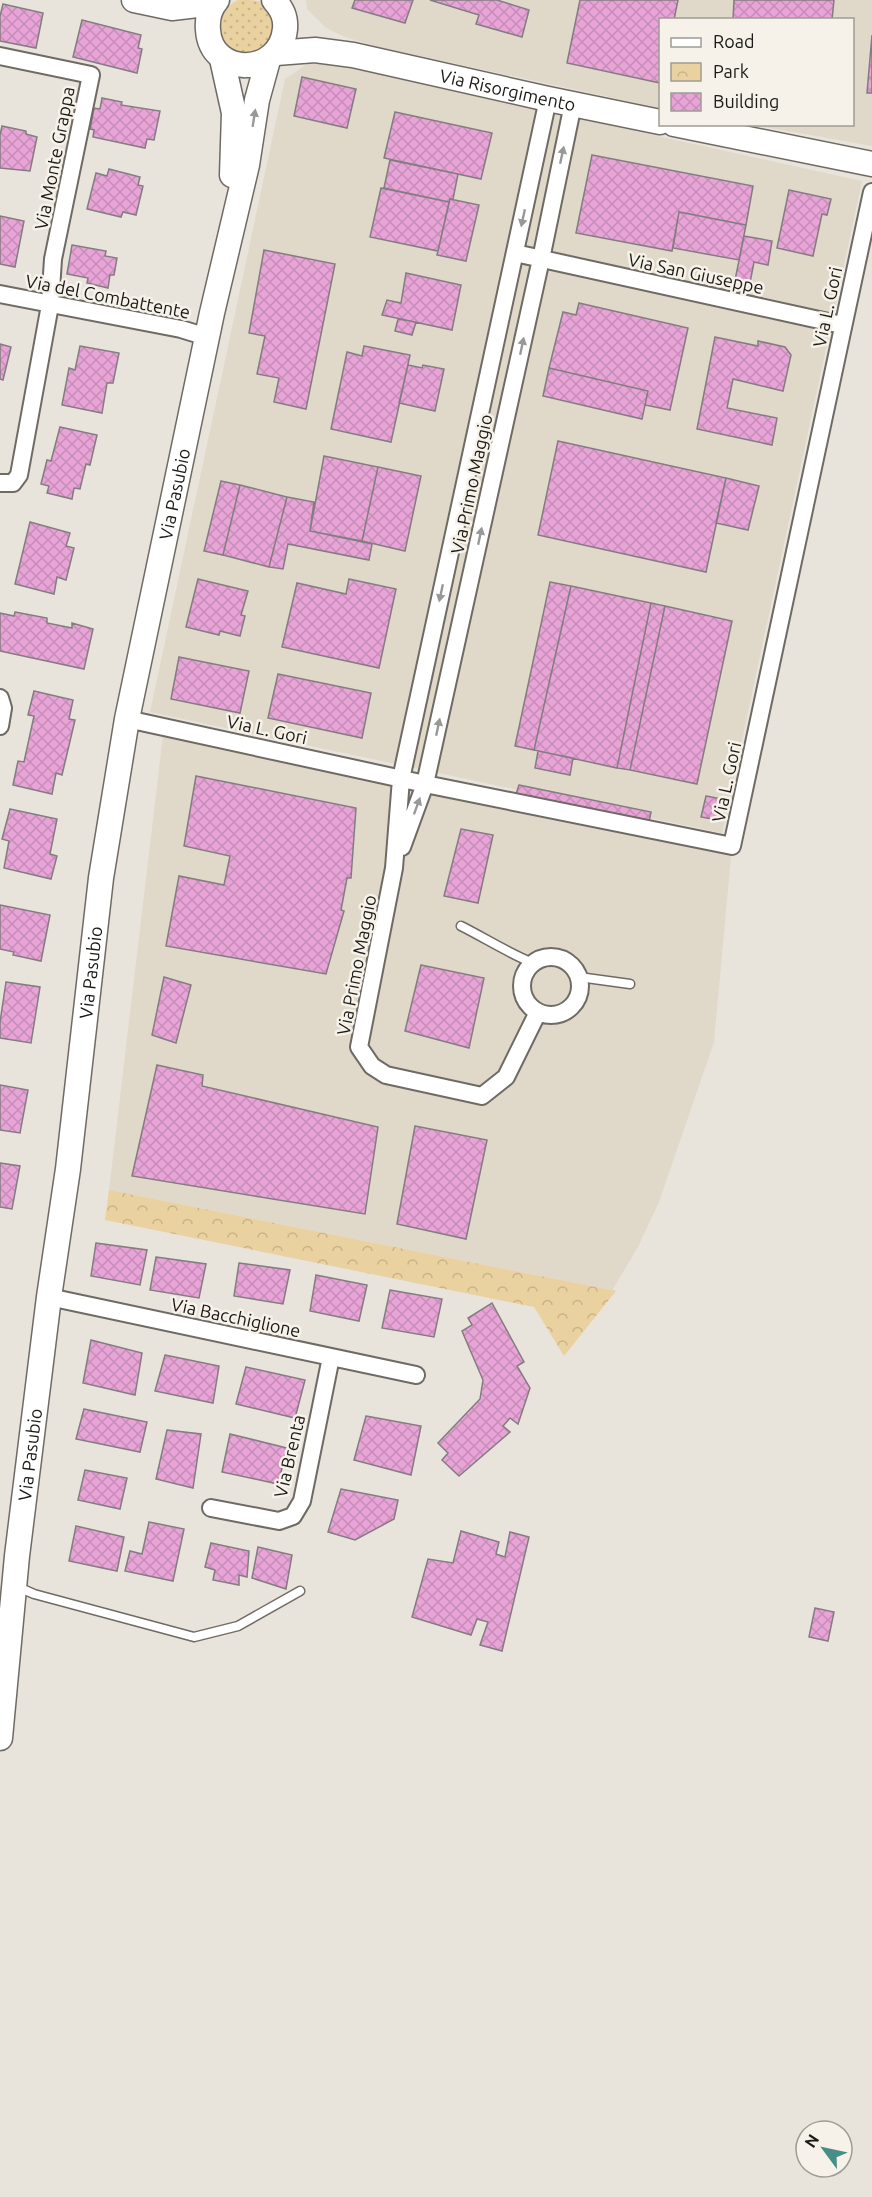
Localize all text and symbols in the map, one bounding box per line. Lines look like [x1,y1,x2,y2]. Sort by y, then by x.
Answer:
legend [659,18,854,126]
text: Road [713,31,755,51]
text: Park [713,61,749,81]
street label: Via Risorgimento [438,65,577,114]
street label: Via Monte Grappa [30,85,78,231]
text: Building [713,91,779,111]
one-way arrow [250,108,259,127]
one-way arrow [558,146,568,164]
one-way arrow [518,209,527,228]
street label: Via San Giuseppe [626,249,766,297]
street label: Via L. Gori [809,265,845,349]
street label: Via del Combattente [24,270,192,322]
one-way arrow [517,337,527,355]
street label: Via Primo Maggio [446,412,496,556]
street label: Via Pasubio [155,446,193,542]
one-way arrow [475,527,485,545]
one-way arrow [436,584,445,603]
street label: Via L. Gori [225,711,309,747]
one-way arrow [433,717,443,736]
street label: Via L. Gori [708,740,744,824]
one-way arrow [413,797,422,815]
street label: Via Primo Maggio [333,893,379,1037]
street label: Via Pasubio [75,925,105,1020]
street label: Via Bacchiglione [169,1293,303,1341]
street label: Via Pasubio [14,1407,45,1502]
street label: Via Brenta [270,1413,308,1499]
north arrow [794,2119,854,2179]
text: N [801,2131,822,2151]

